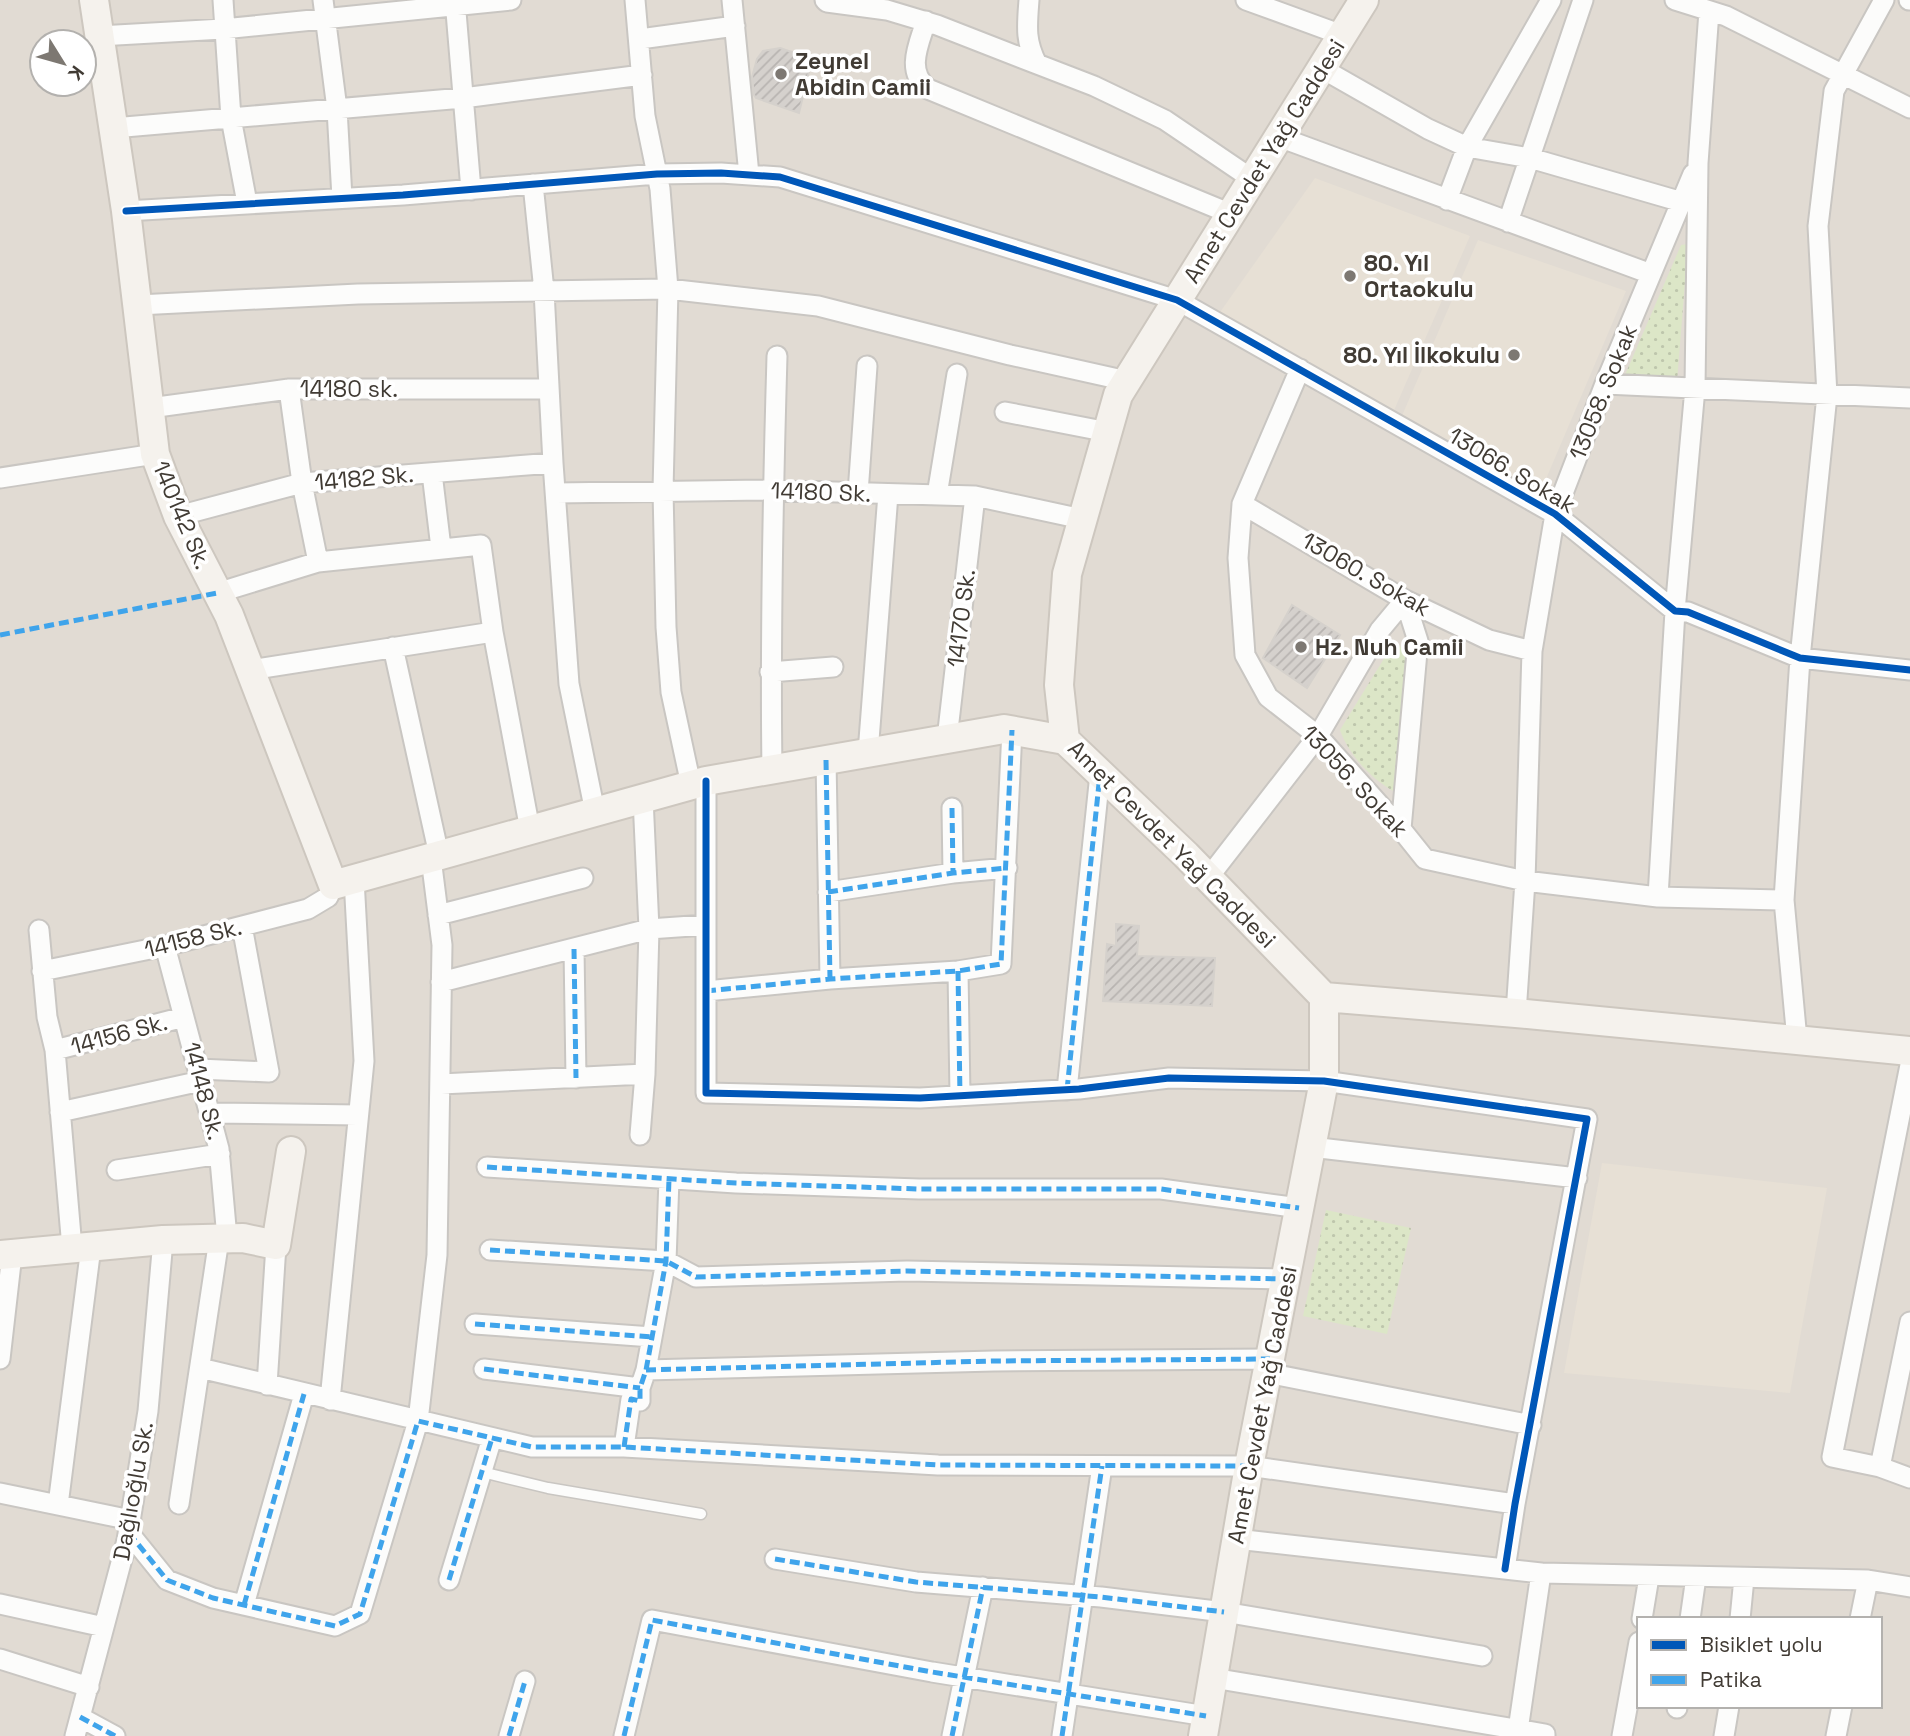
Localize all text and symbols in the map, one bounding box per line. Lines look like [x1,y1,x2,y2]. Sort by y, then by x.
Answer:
north arrow [28,28,98,98]
street label: Amet Cevdet Yağ Caddesi [1176,33,1352,289]
place label: Zeynel Abidin Camii [795,46,931,102]
text: K [63,61,90,85]
marker: Zeynel Abidin Camii [773,66,789,82]
place label: 80. Yıl Ortaokulu [1364,248,1474,304]
marker: 80. Yıl Ortaokulu [1342,268,1358,284]
street label: 13058. Sokak [1562,320,1644,464]
place label: 80. Yıl İlkokulu [1343,340,1500,370]
marker: 80. Yıl İlkokulu [1506,347,1522,363]
street label: 14180 sk. [300,374,398,404]
street label: 13066. Sokak [1443,420,1581,520]
street label: 140142 Sk. [146,456,218,574]
street label: 14182 Sk. [313,459,415,497]
street label: 14180 Sk. [770,475,872,509]
street label: 13060. Sokak [1296,525,1436,623]
street label: 14170 Sk. [940,567,982,669]
place label: Hz. Nuh Camii [1315,632,1464,662]
marker: Hz. Nuh Camii [1293,639,1309,655]
street label: 13056. Sokak [1295,718,1415,844]
street label: Amet Cevdet Yağ Caddesi [1062,734,1282,954]
street label: 14158 Sk. [141,911,245,965]
street label: 14156 Sk. [67,1007,171,1061]
street label: 14148 Sk. [177,1039,231,1143]
street label: Amet Cevdet Yağ Caddesi [1220,1264,1304,1546]
street label: Dağlıoğlu Sk. [106,1419,160,1563]
legend [1637,1617,1882,1708]
text: Bisiklet yolu [1700,1631,1823,1658]
text: Patika [1700,1666,1762,1693]

